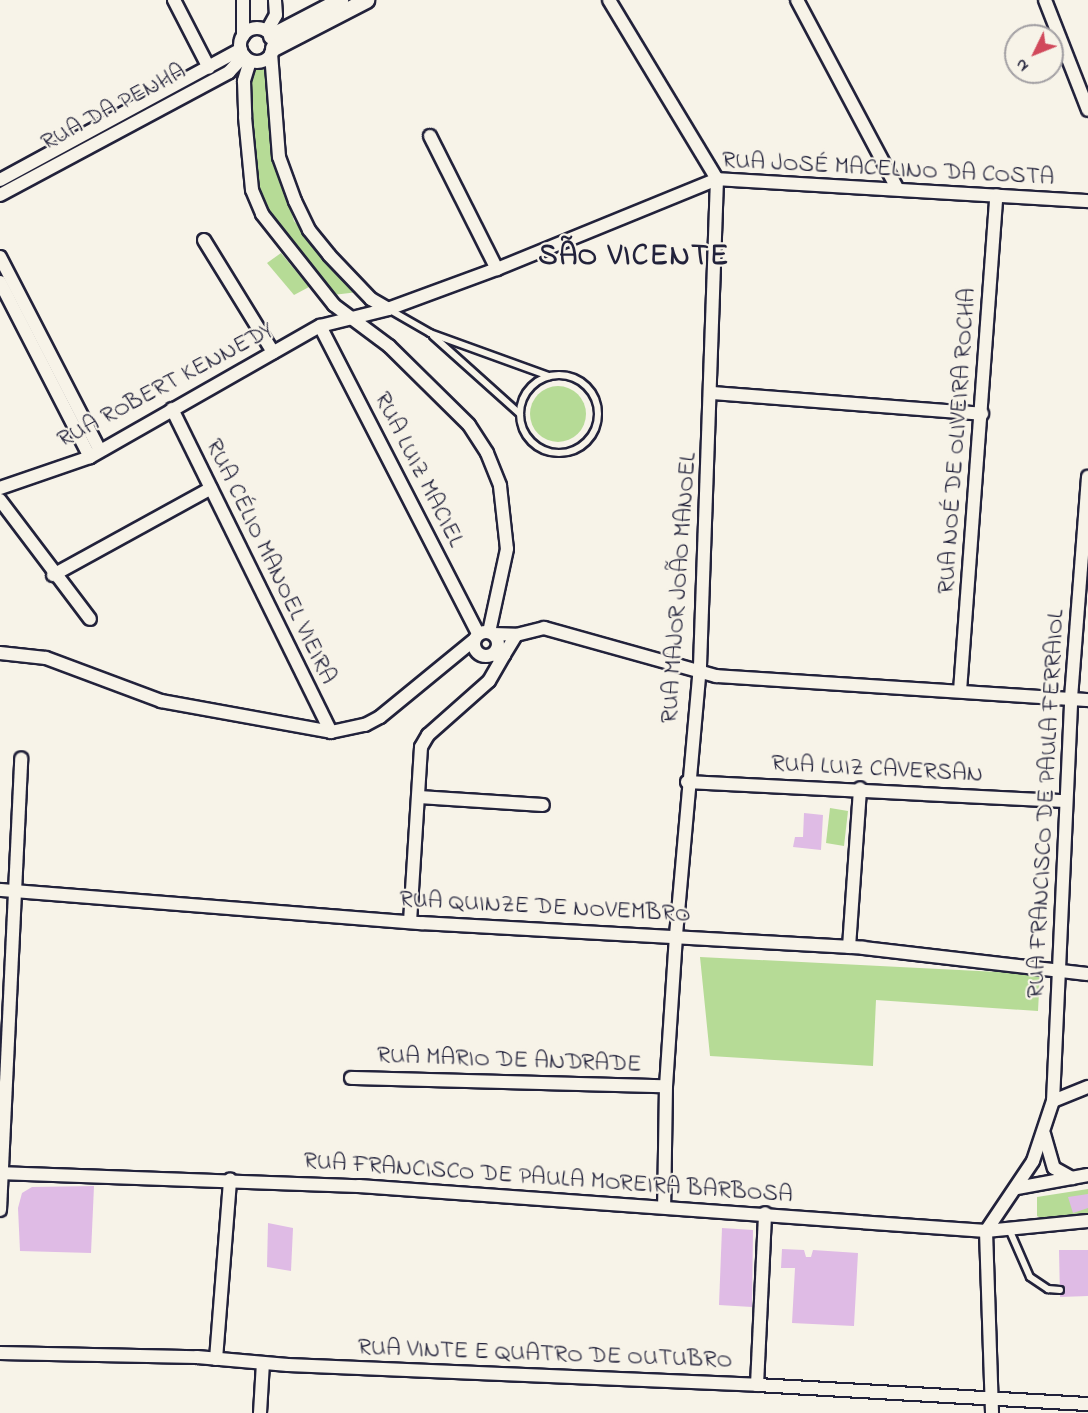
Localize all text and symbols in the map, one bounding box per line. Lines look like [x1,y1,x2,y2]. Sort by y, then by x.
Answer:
north arrow [1004,24,1064,84]
text: N [1010,53,1035,77]
street label: RUA DA PENHA [37,58,191,158]
street label: RUA JOSÉ MACELINO DA COSTA [721,147,1055,193]
district label: SÃO VICENTE [538,239,730,275]
street label: RUA NOÉ DE OLIVEIRA ROCHA [933,287,983,595]
street label: RUA ROBERT KENNEDY [53,317,279,455]
street label: RUA LUIZ MACIEL [367,388,469,552]
street label: RUA CÉLIO MANOEL VIEIRA [198,435,342,689]
street label: RUA MAJOR JOÃO MANOEL [656,452,704,724]
street label: RUA FRANCISCO DE PAULA FERRAIOL [1022,609,1072,999]
street label: RUA LUIZ CAVERSAN [770,750,984,790]
street label: RUA QUINZE DE NOVEMBRO [399,886,691,930]
street label: RUA MARIO DE ANDRADE [376,1042,642,1080]
street label: RUA FRANCISCO DE PAULA MOREIRA BARBOSA [302,1148,794,1210]
street label: RUA VINTE E QUATRO DE OUTUBRO [357,1334,733,1376]

